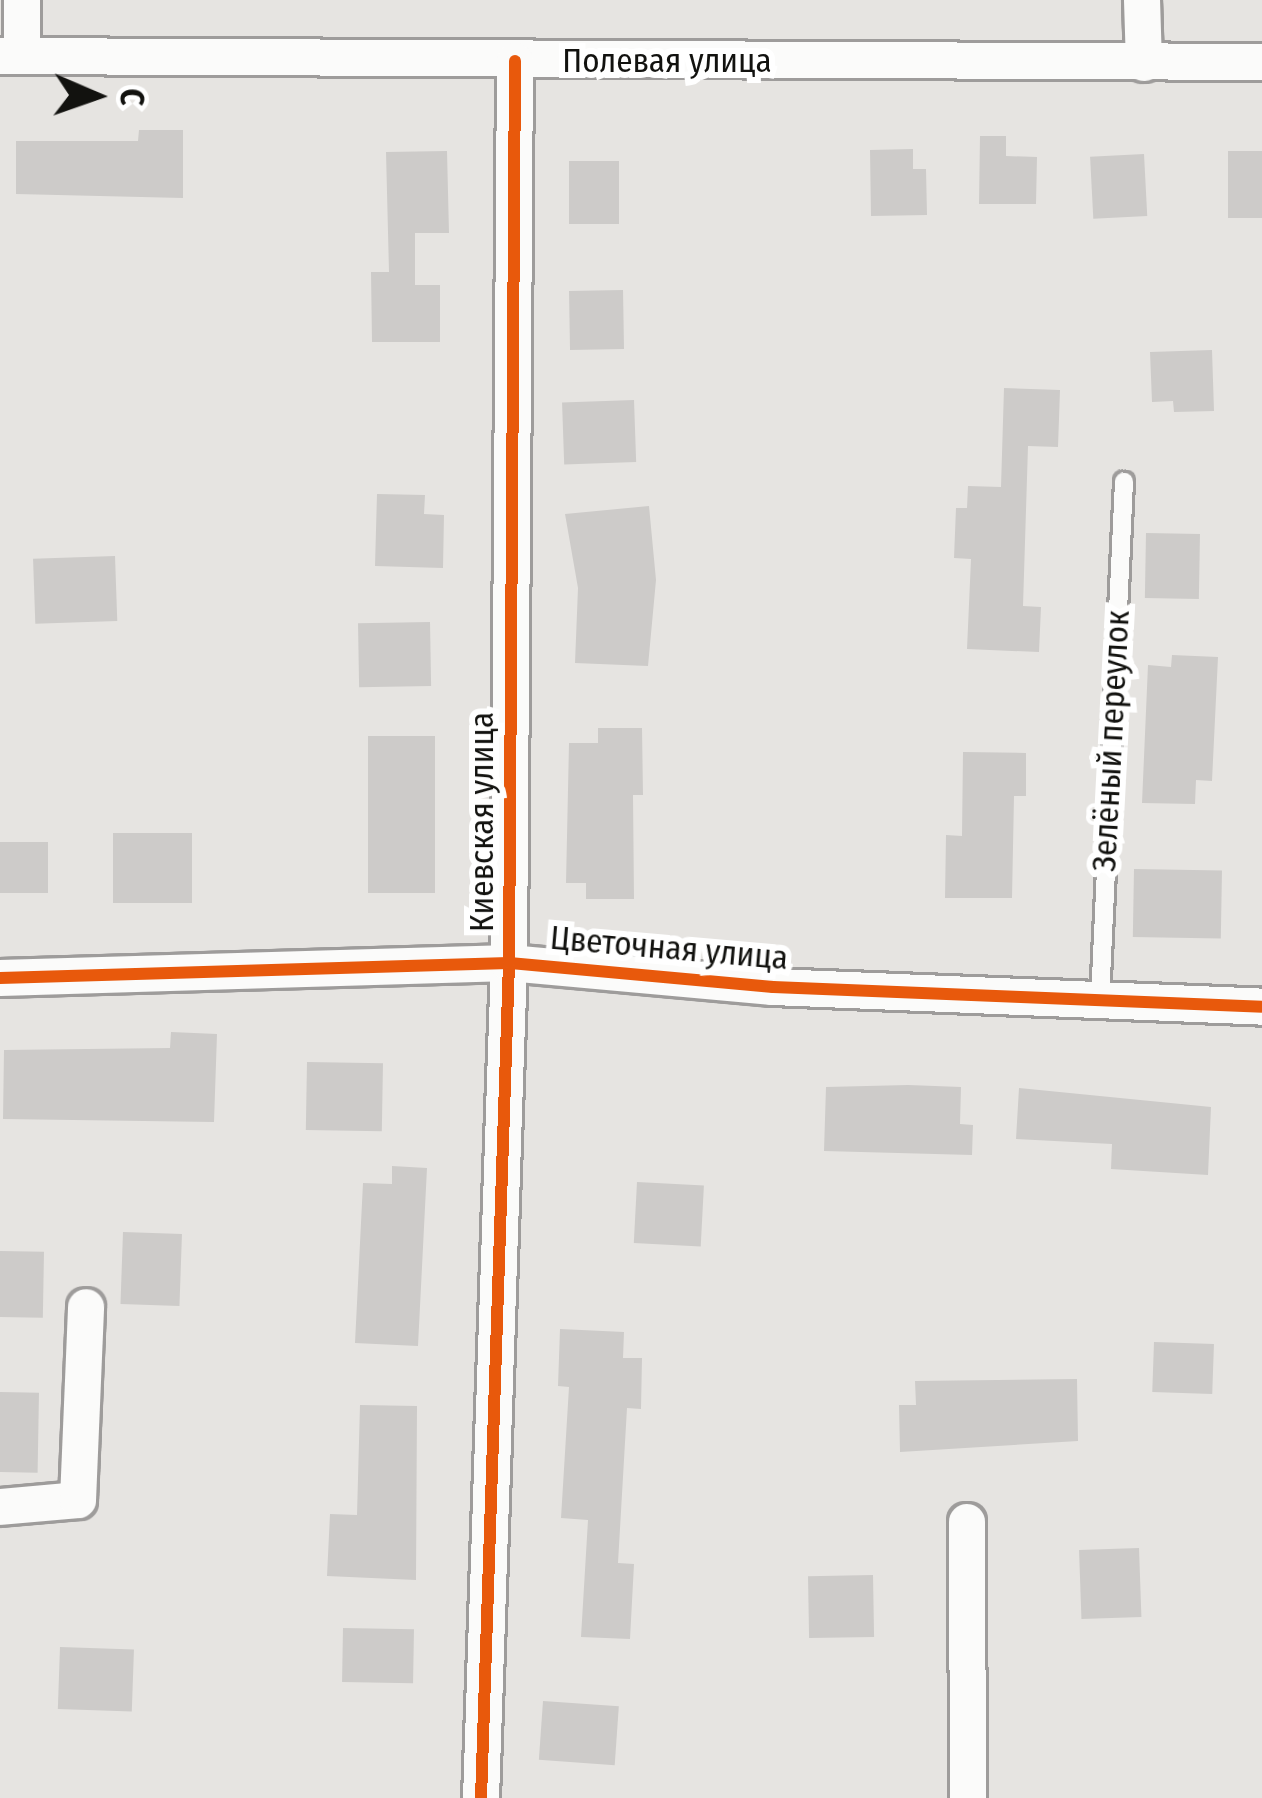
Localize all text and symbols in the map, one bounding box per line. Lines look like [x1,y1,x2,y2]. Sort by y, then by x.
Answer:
north arrow [36,36,156,156]
street label: Полевая улица [562,42,772,82]
text: С [112,88,152,107]
street label: Зелёный переулок [1085,609,1139,873]
street label: Киевская улица [463,712,503,932]
street label: Цветочная улица [548,919,790,979]

